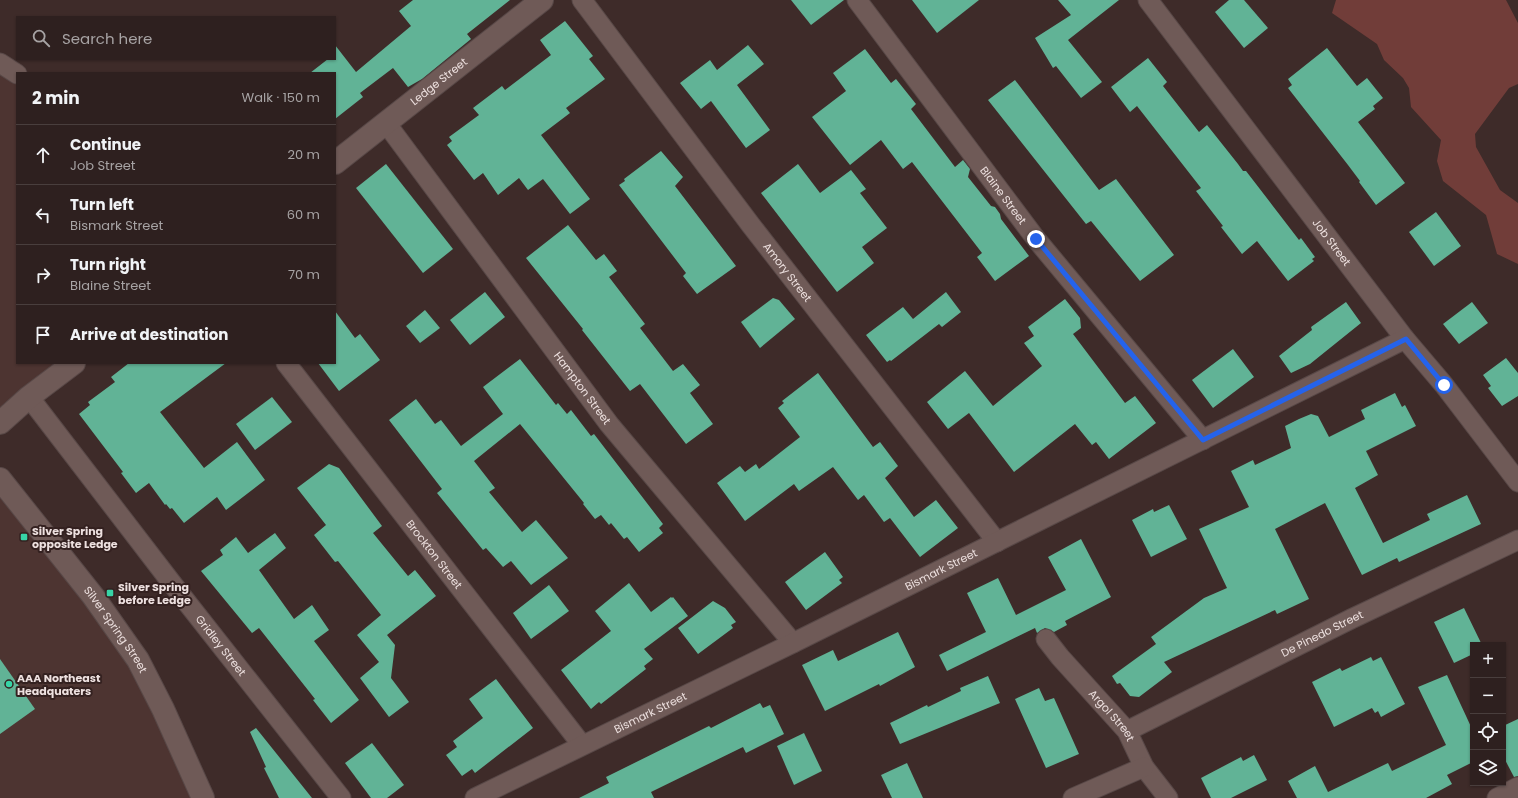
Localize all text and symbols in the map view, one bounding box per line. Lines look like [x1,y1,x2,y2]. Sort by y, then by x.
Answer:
search box [16,16,336,60]
icon: search [30,27,52,49]
text: Search here [62,28,152,49]
street label: Ledge Street [407,54,471,109]
text: 2 min [32,86,80,110]
text: Walk · 150 m [242,88,320,107]
text: Continue [70,134,141,155]
icon: ahead [32,144,54,166]
text: 20 m [287,145,320,164]
text: Job Street [70,156,136,175]
street label: Blaine Street [976,163,1030,228]
text: Turn left [70,194,134,215]
icon: left [32,204,54,226]
text: 60 m [287,205,320,224]
street label: Job Street [1309,215,1355,269]
text: Bismark Street [70,216,163,235]
route end [1027,230,1045,248]
street label: Amory Street [759,239,816,305]
text: Turn right [70,254,146,275]
icon: right [32,264,54,286]
text: 70 m [288,265,320,284]
text: Blaine Street [70,276,151,295]
icon: arrive [32,324,54,346]
text: Arrive at destination [70,324,228,345]
street label: Hampton Street [550,348,615,428]
route start [1435,376,1453,394]
street label: Brockton Street [402,516,466,592]
place label: Silver Spring opposite Ledge [32,523,118,552]
marker: Silver Spring opposite Ledge [19,532,29,542]
street label: Bismark Street [902,545,980,594]
place label: Silver Spring before Ledge [118,579,191,608]
street label: Silver Spring Street [80,583,151,676]
marker: Silver Spring before Ledge [105,588,115,598]
street label: De Pinedo Street [1278,606,1366,661]
street label: Gridley Street [192,612,250,679]
map controls [1470,642,1506,786]
button: + [1470,642,1506,678]
place label: AAA Northeast Headquaters [17,670,101,699]
button: − [1470,678,1506,714]
marker: AAA Northeast Headquaters [4,679,14,689]
street label: Argol Street [1085,686,1139,744]
street label: Bismark Street [611,688,689,737]
button: locate [1470,714,1506,750]
button: layers [1470,750,1506,786]

